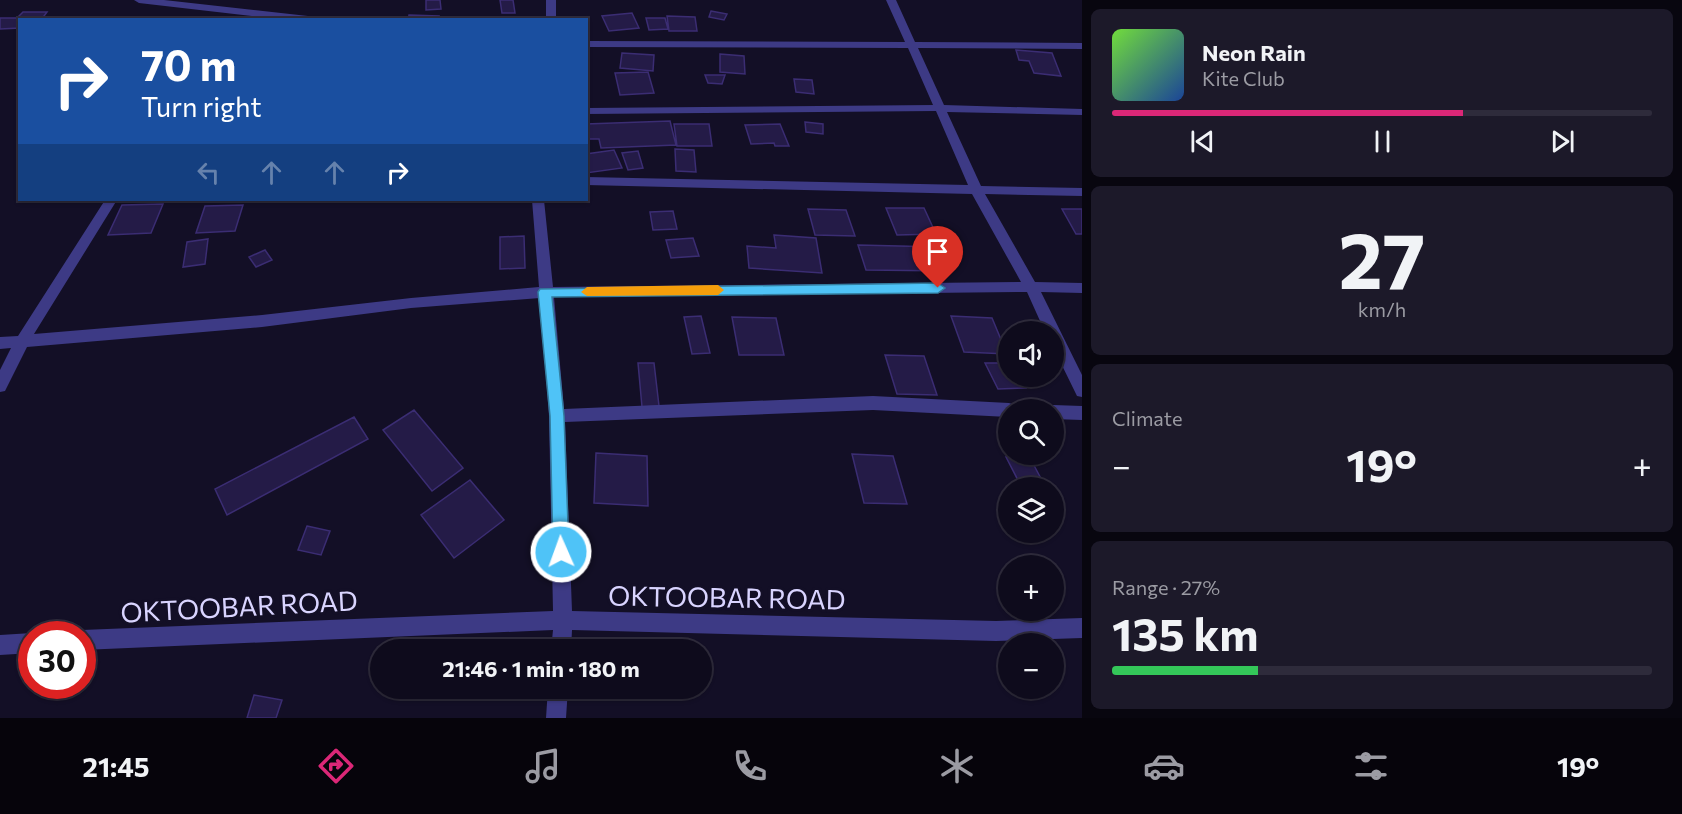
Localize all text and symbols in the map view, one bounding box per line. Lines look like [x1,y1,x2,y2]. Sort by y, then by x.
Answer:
text: 70 m [141,38,236,90]
text: Neon Rain [1202,39,1306,66]
icon: right [42,42,120,120]
text: Kite Club [1202,66,1285,90]
text: Turn right [141,90,261,123]
icon: previous [1186,125,1219,158]
icon: pause [1366,125,1399,158]
icon: next [1546,125,1579,158]
icon: left [192,156,225,189]
icon: ahead [255,156,288,189]
icon: ahead [318,156,351,189]
icon: right [381,156,414,189]
text: 27 [1339,210,1425,305]
pin [912,226,963,288]
icon: arrive [921,235,954,268]
text: km/h [1358,297,1406,321]
map controls [998,321,1064,699]
button: sound [998,321,1064,387]
button: search [998,399,1064,465]
text: Climate [1112,406,1182,430]
text: 19° [1346,436,1417,491]
text: − [1112,444,1131,485]
text: + [1633,444,1652,485]
button: layers [998,477,1064,543]
position arrow [529,520,593,584]
button: + [998,555,1064,621]
text: Range · 27% [1112,575,1220,599]
street label: OKTOOBAR ROAD [608,578,846,616]
street label: OKTOOBAR ROAD [120,583,358,629]
text: 135 km [1112,605,1259,660]
speed limit sign: 30 [18,621,96,699]
button: − [998,633,1064,699]
text: 21:46 · 1 min · 180 m [442,655,640,682]
icon: directions [315,745,357,787]
icon: music [522,745,564,787]
icon: phone [729,745,771,787]
icon: climate [936,745,978,787]
icon: car [1143,745,1185,787]
icon: filters [1350,745,1392,787]
text: 21:45 [83,750,150,783]
text: 19° [1557,750,1599,783]

